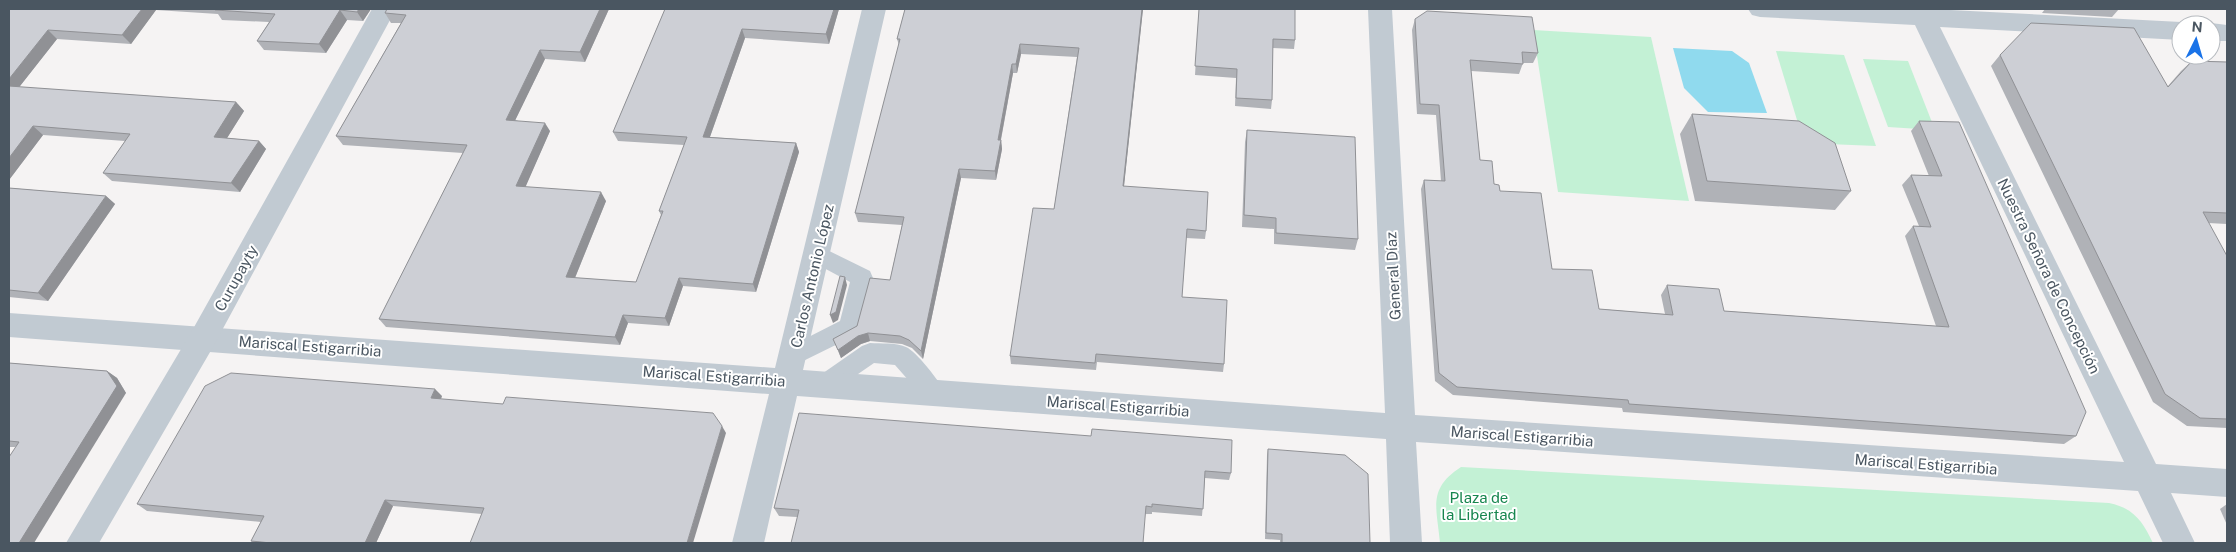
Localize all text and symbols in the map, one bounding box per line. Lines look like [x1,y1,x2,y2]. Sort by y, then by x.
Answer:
north arrow [2171,15,2221,65]
text: N [2191,19,2203,35]
street label: Nuestra Señora de Concepción [1994,176,2104,376]
street label: Carlos Antonio López [787,202,837,350]
street label: General Díaz [1382,231,1404,321]
street label: Curupayty [211,242,261,314]
street label: Mariscal Estigarribia [238,333,382,359]
street label: Mariscal Estigarribia [642,363,786,389]
street label: Mariscal Estigarribia [1046,393,1190,419]
street label: Mariscal Estigarribia [1450,423,1594,449]
street label: Mariscal Estigarribia [1854,451,1998,477]
park label: Plaza de la Libertad [1441,489,1517,523]

